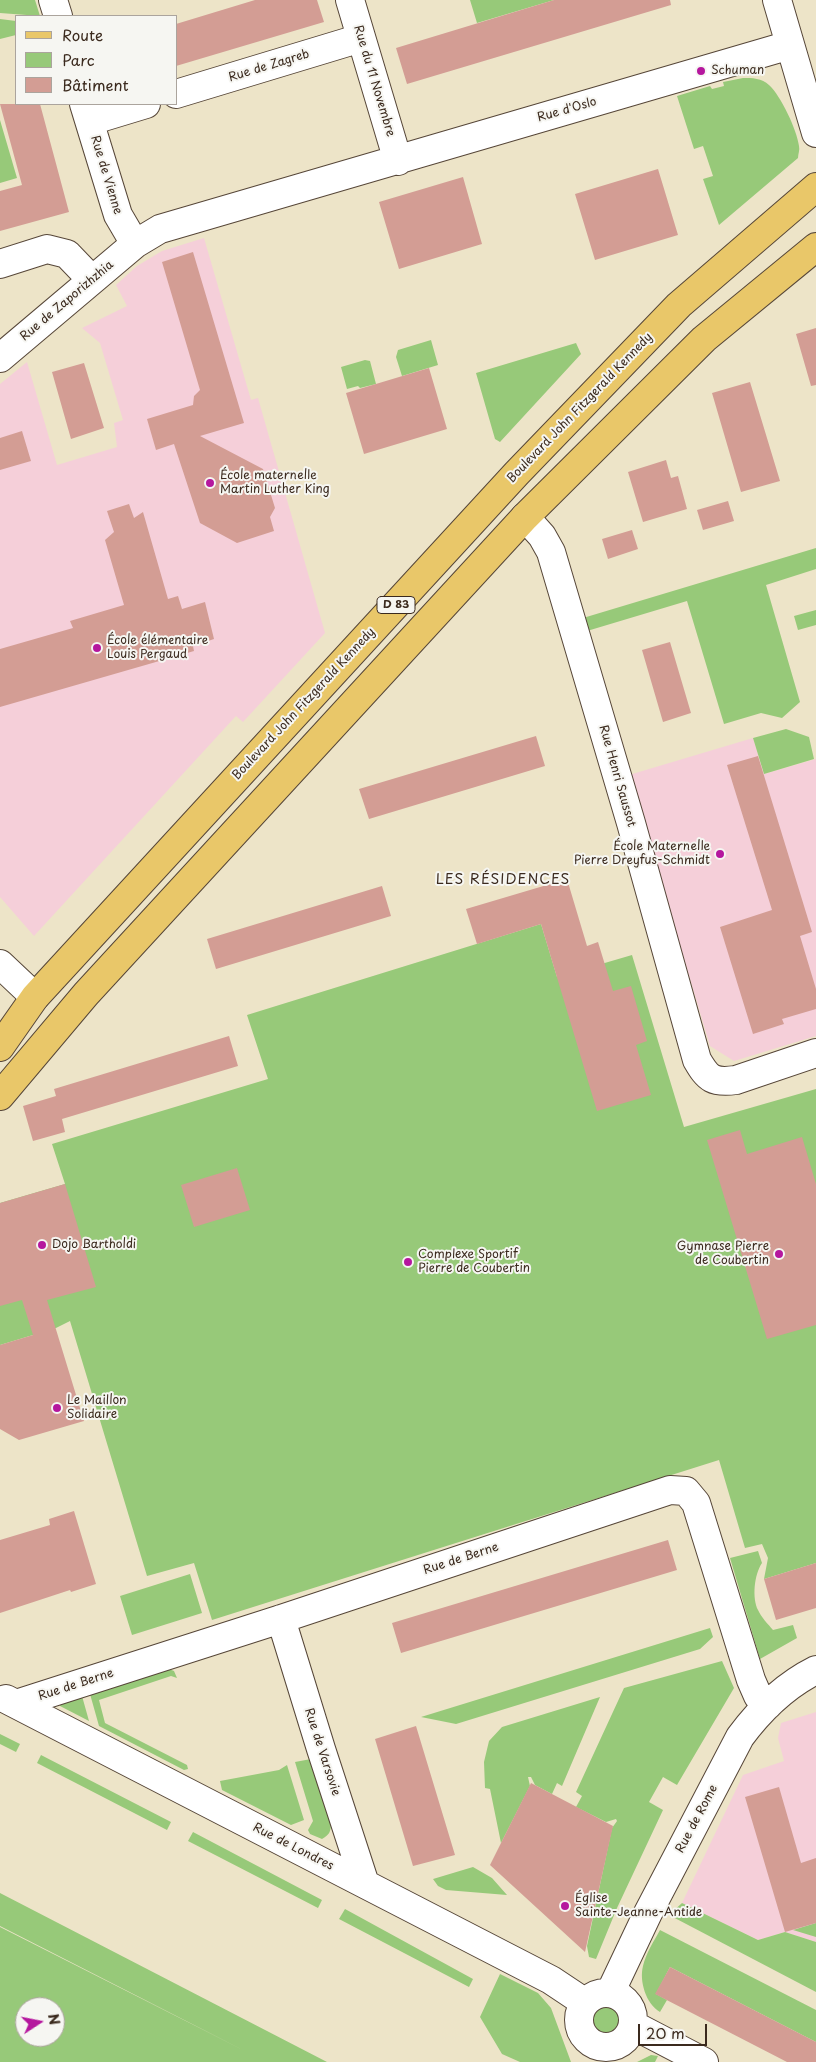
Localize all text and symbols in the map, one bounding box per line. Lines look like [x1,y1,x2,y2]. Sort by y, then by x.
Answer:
legend [15,15,178,105]
text: Route [62,23,103,46]
street label: Rue du 11 Novembre [350,23,398,139]
street label: Rue de Zagreb [227,47,311,85]
text: Parc [62,48,95,71]
place label: Schuman [711,64,764,78]
marker: Schuman [695,65,707,77]
text: Bâtiment [62,73,129,96]
street label: Rue d'Oslo [536,95,598,125]
street label: Rue de Vienne [87,134,125,216]
street label: Rue de Zaporizhzhia [17,258,117,344]
street label: Boulevard John Fitzgerald Kennedy [504,330,656,486]
place label: École maternelle Martin Luther King [220,469,330,497]
marker: École maternelle Martin Luther King [204,477,216,489]
road number: D 83 [377,596,415,614]
street label: Boulevard John Fitzgerald Kennedy [230,625,378,783]
place label: École élémentaire Louis Pergaud [107,634,208,662]
marker: École élémentaire Louis Pergaud [91,642,103,654]
street label: Rue Henri Saussot [596,723,638,829]
place label: École Maternelle Pierre Dreyfus-Schmidt [574,840,710,868]
marker: École Maternelle Pierre Dreyfus-Schmidt [714,848,726,860]
district label: LES RÉSIDENCES [434,872,572,888]
place label: Dojo Bartholdi [52,1238,136,1252]
marker: Dojo Bartholdi [36,1239,48,1251]
place label: Gymnase Pierre de Coubertin [677,1240,769,1268]
place label: Complexe Sportif Pierre de Coubertin [418,1248,530,1276]
marker: Gymnase Pierre de Coubertin [773,1248,785,1260]
marker: Complexe Sportif Pierre de Coubertin [402,1256,414,1268]
place label: Le Maillon Solidaire [67,1394,127,1422]
marker: Le Maillon Solidaire [51,1402,63,1414]
street label: Rue de Berne [421,1540,501,1578]
street label: Rue de Berne [36,1666,116,1704]
street label: Rue de Varsovie [301,1706,343,1798]
street label: Rue de Rome [673,1782,721,1856]
street label: Rue de Londres [250,1820,336,1874]
place label: Église Sainte-Jeanne-Antide [575,1892,702,1920]
marker: Église Sainte-Jeanne-Antide [559,1900,571,1912]
north arrow [15,1997,65,2047]
text: N [43,2012,66,2027]
scale bar [641,2014,710,2046]
text: 20 m [646,2021,685,2044]

